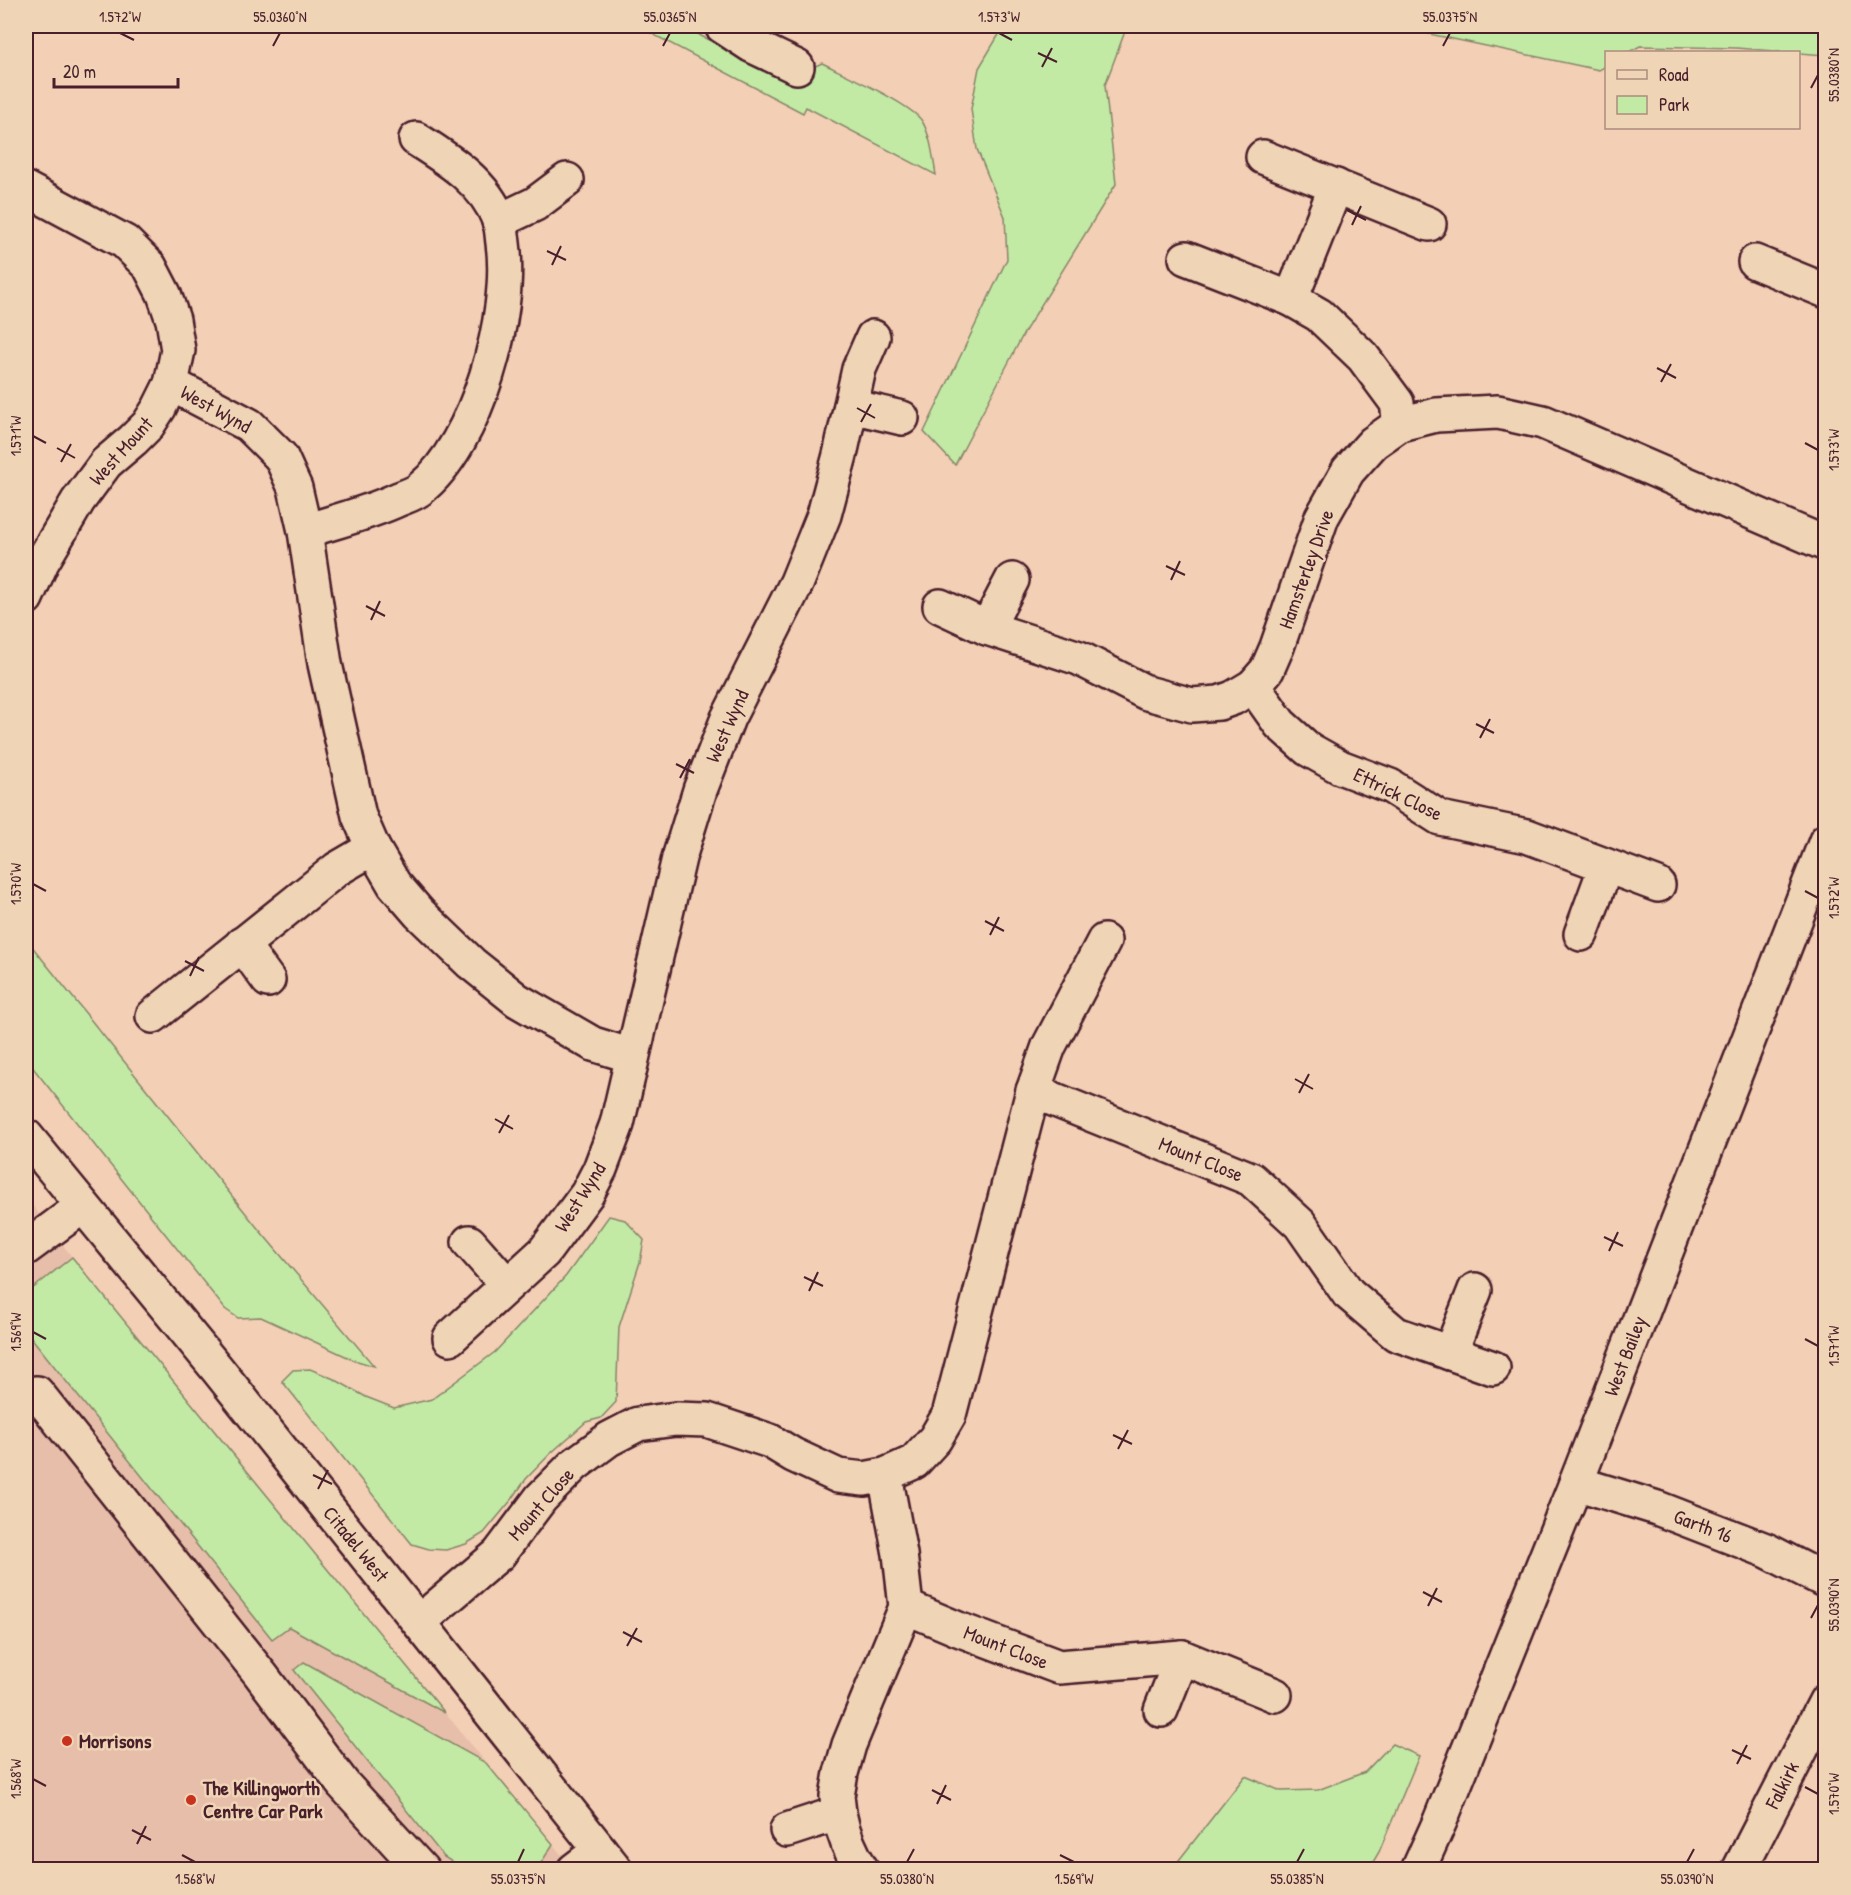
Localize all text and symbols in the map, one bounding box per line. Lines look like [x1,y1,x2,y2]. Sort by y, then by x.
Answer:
text: 1.572°W [99,6,142,27]
text: 55.0360°N [253,6,307,27]
text: 55.0365°N [643,6,697,27]
text: 1.573°W [978,6,1021,27]
text: 55.0375°N [1423,6,1477,27]
text: 55.0380°N [1823,48,1844,102]
scale bar [54,51,178,89]
legend [1605,51,1800,129]
text: 20 m [63,59,96,84]
text: Road [1659,62,1689,87]
text: Park [1659,92,1690,117]
street label: West Wynd [176,378,257,439]
street label: West Mount [83,410,159,491]
text: 1.571°W [5,415,26,456]
text: 1.573°W [1823,428,1844,471]
street label: Hamsterley Drive [1271,505,1340,632]
street label: West Wynd [699,685,755,767]
street label: Ettrick Close [1349,760,1447,827]
text: 1.570°W [5,862,26,905]
text: 1.572°W [1823,876,1844,919]
street label: Mount Close [1155,1129,1247,1188]
street label: West Wynd [548,1157,612,1237]
text: 1.569°W [5,1312,26,1352]
street label: West Bailey [1597,1312,1652,1400]
text: 1.571°W [1823,1325,1844,1366]
street label: Mount Close [501,1461,580,1546]
street label: Citadel West [317,1500,396,1588]
street label: Garth 16 [1670,1502,1736,1549]
text: 55.0390°N [1823,1578,1844,1632]
street label: Mount Close [960,1618,1052,1675]
place label: Morrisons [79,1727,152,1754]
marker: Morrisons [60,1734,74,1748]
street label: Falkirk [1758,1757,1805,1814]
text: 1.568°W [5,1758,26,1799]
text: 1.570°W [1823,1772,1844,1815]
place label: The Killingworth Centre Car Park [202,1774,323,1824]
marker: The Killingworth Centre Car Park [184,1793,198,1807]
text: 1.568°W [175,1868,216,1889]
text: 55.0375°N [491,1868,545,1889]
text: 55.0380°N [880,1868,934,1889]
text: 1.569°W [1054,1868,1094,1889]
text: 55.0385°N [1270,1868,1324,1889]
text: 55.0390°N [1660,1868,1714,1889]

